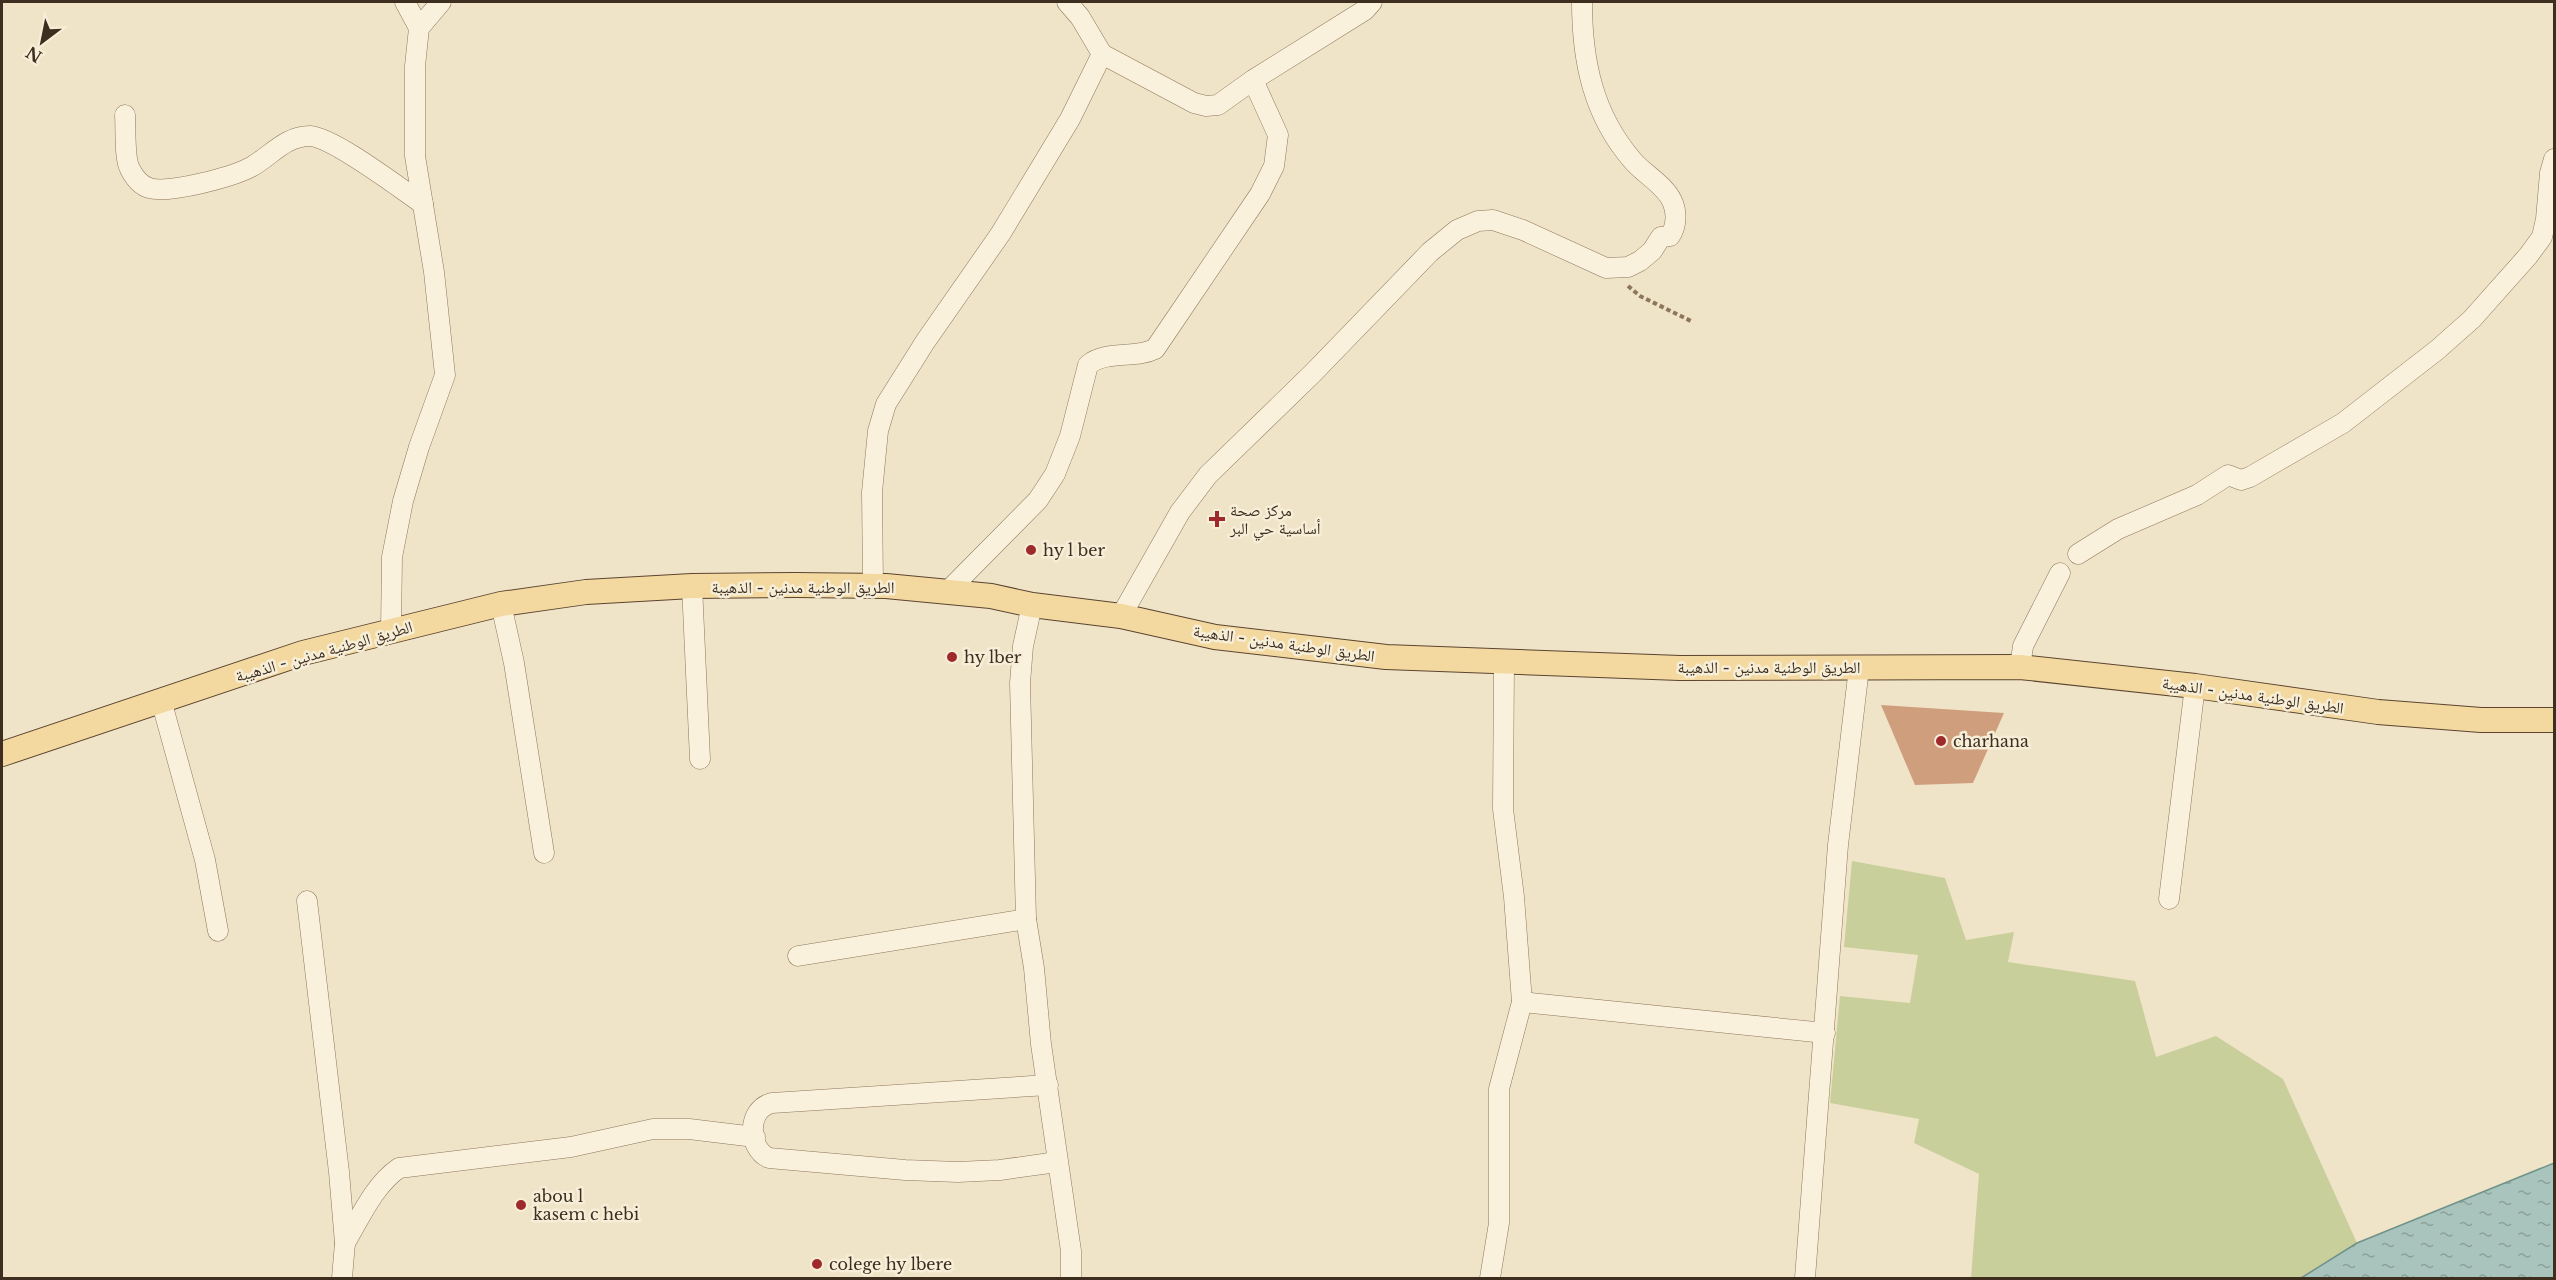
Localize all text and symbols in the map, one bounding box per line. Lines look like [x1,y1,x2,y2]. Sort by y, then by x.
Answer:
north arrow [12,12,72,72]
text: N [22,42,46,67]
place label: مركز صحة أساسية حي البر [1229,500,1321,541]
marker: مركز صحة أساسية حي البر [1208,510,1226,528]
place label: hy l ber [1043,540,1105,560]
marker: hy l ber [1024,543,1038,557]
street label: الطريق الوطنية مدنين - الذهيبة [711,577,895,598]
street label: الطريق الوطنية مدنين - الذهيبة [233,616,415,687]
street label: الطريق الوطنية مدنين - الذهيبة [1192,620,1376,667]
place label: hy lber [964,647,1022,667]
marker: hy lber [945,650,959,664]
street label: الطريق الوطنية مدنين - الذهيبة [1677,657,1861,678]
street label: الطريق الوطنية مدنين - الذهيبة [2161,672,2345,719]
place label: charhana [1953,731,2029,751]
marker: charhana [1934,734,1948,748]
place label: abou l kasem c hebi [533,1186,640,1224]
marker: abou l kasem c hebi [514,1198,528,1212]
place label: colege hy lbere [829,1254,952,1274]
marker: colege hy lbere [810,1257,824,1271]

